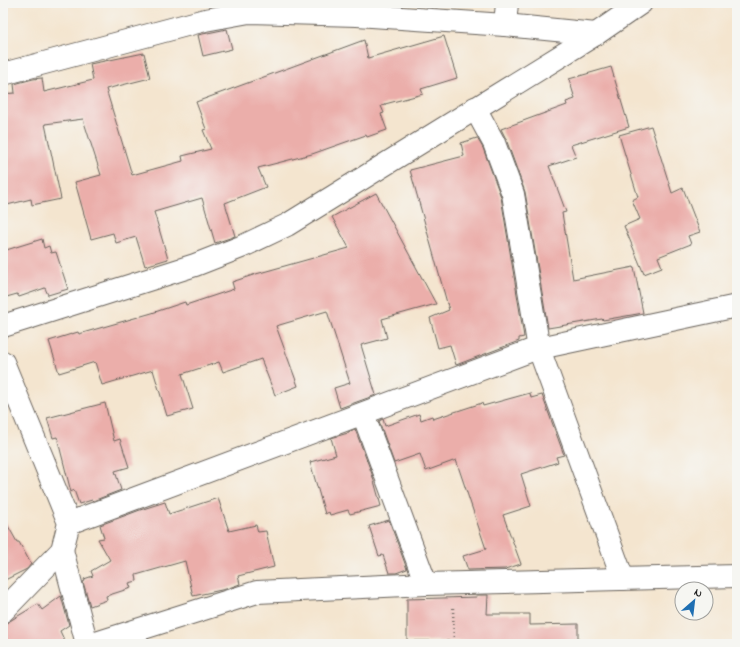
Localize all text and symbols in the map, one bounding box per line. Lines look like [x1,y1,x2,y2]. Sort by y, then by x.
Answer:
north arrow [674,581,714,621]
text: N [691,584,705,602]

